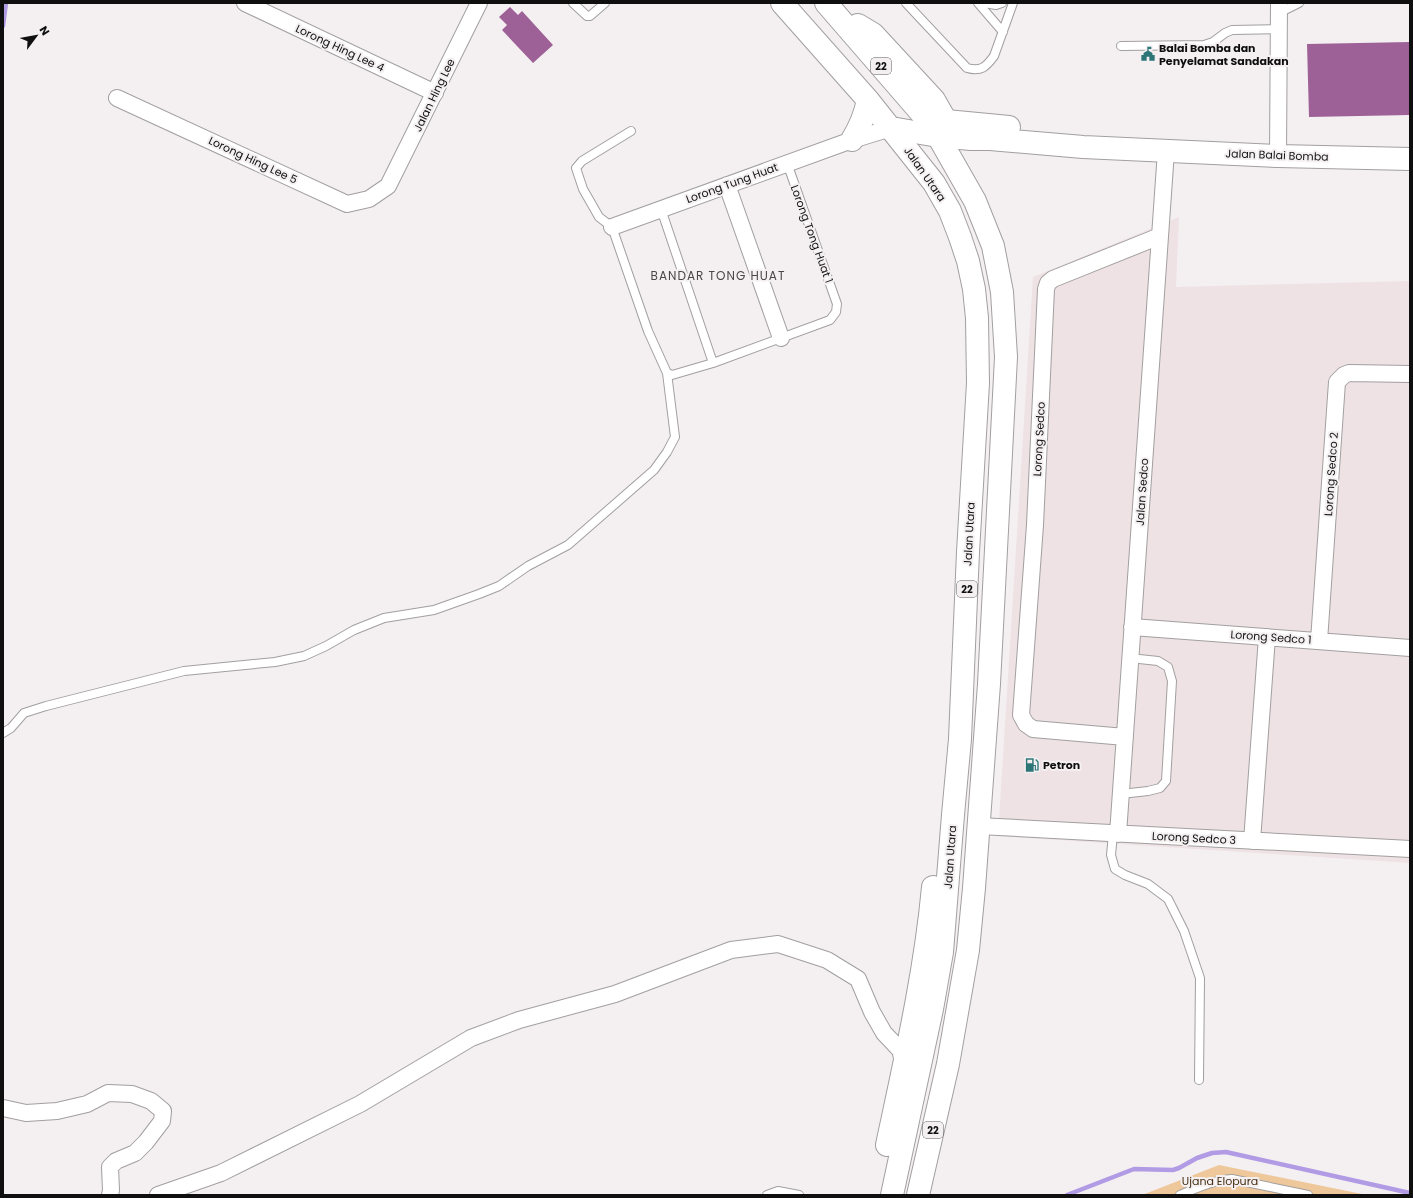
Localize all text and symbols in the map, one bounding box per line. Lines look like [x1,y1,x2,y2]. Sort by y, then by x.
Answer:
north arrow [16,16,56,56]
street label: Lorong Hing Lee 4 [293,20,387,76]
text: N [36,23,53,38]
place label: Balai Bomba dan Penyelamat Sandakan [1159,40,1289,69]
public building icon: Balai Bomba dan Penyelamat Sandakan [1140,46,1156,62]
street label: Jalan Hing Lee [409,56,459,134]
road number: 22 [871,58,891,74]
street label: Lorong Hing Lee 5 [206,132,300,188]
street label: Jalan Utara [900,143,950,205]
street label: Jalan Balai Bomba [1225,145,1329,165]
street label: Lorong Tung Huat [684,159,780,207]
street label: Lorong Tong Huat 1 [787,183,837,285]
district label: BANDAR TONG HUAT [651,267,785,284]
street label: Lorong Sedco [1029,401,1049,477]
street label: Lorong Sedco 2 [1320,432,1342,516]
street label: Jalan Sedco [1132,458,1152,526]
street label: Jalan Utara [959,502,979,566]
road number: 22 [957,581,977,597]
street label: Lorong Sedco 1 [1230,626,1312,648]
fuel station icon: Petron [1024,757,1040,773]
place label: Petron [1043,757,1080,773]
street label: Jalan Utara [940,825,960,889]
street label: Lorong Sedco 3 [1152,828,1236,848]
road number: 22 [923,1122,943,1138]
park label: Ujana Elopura [1182,1173,1258,1189]

